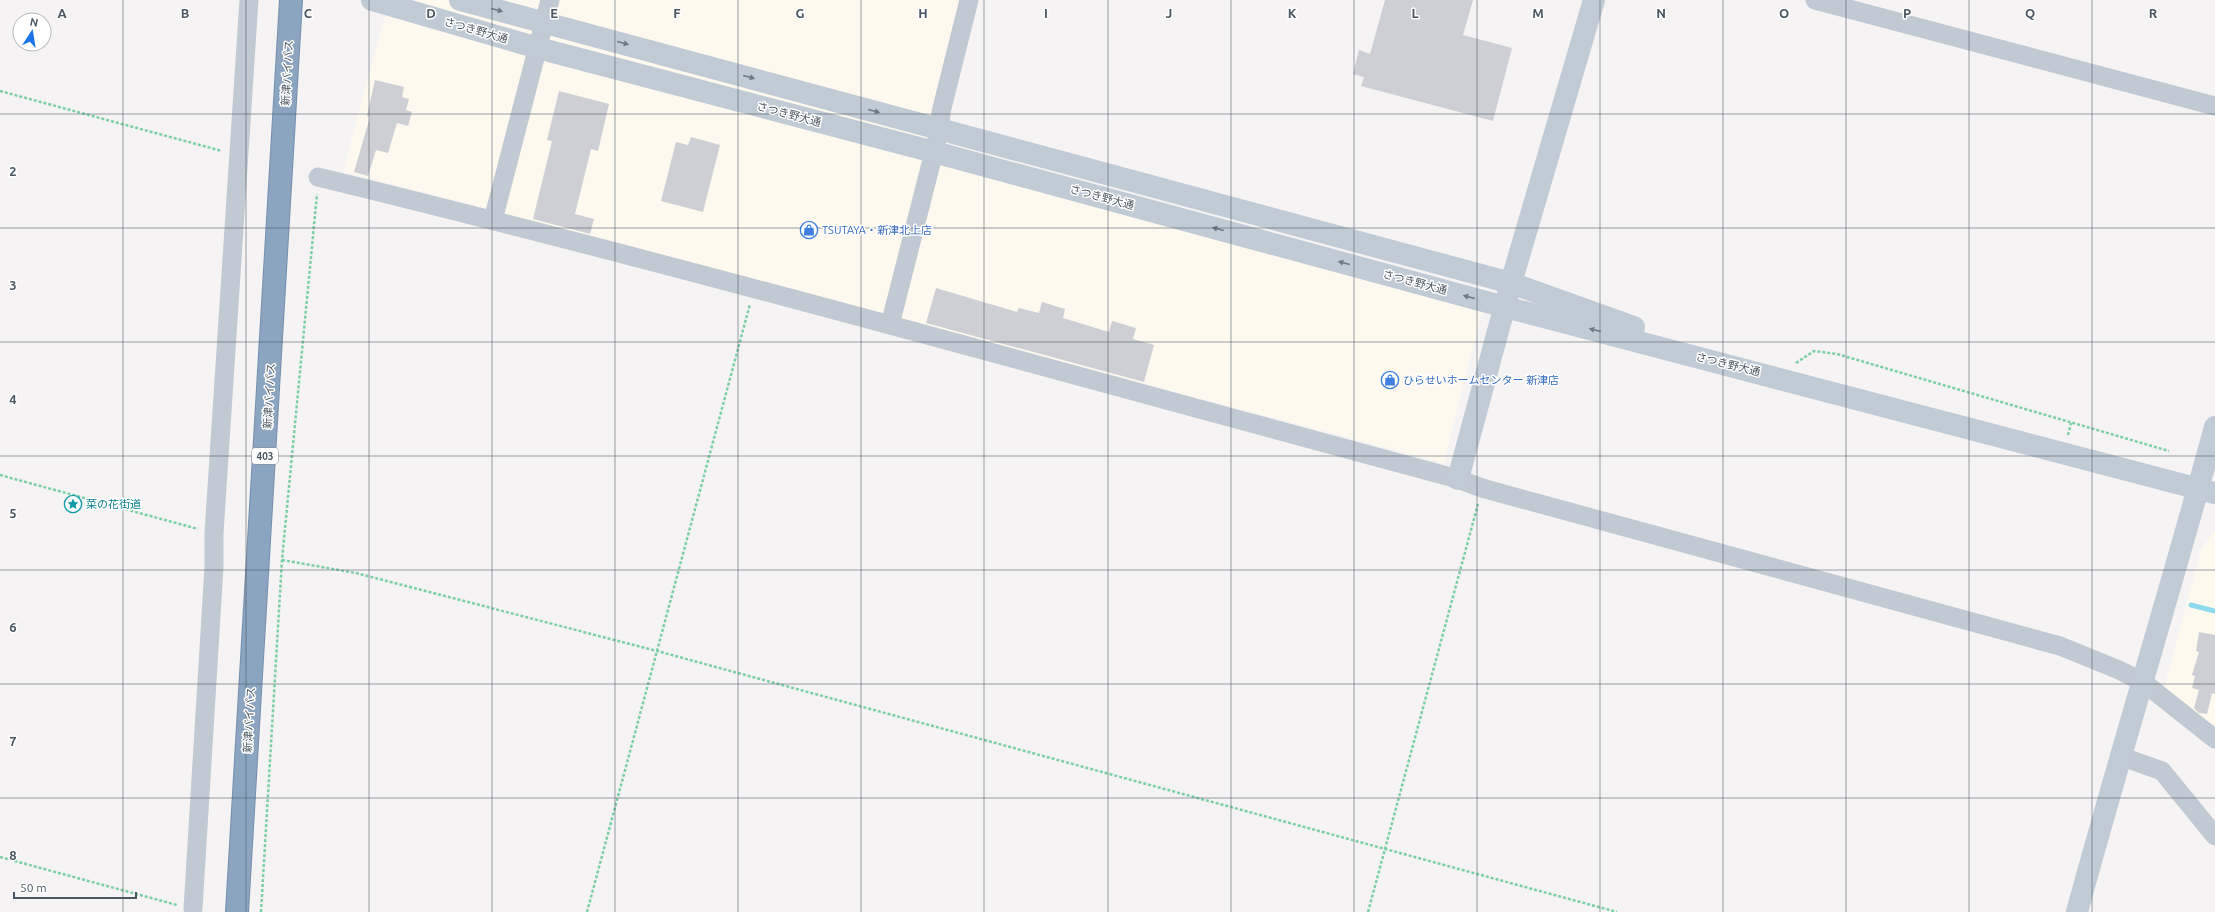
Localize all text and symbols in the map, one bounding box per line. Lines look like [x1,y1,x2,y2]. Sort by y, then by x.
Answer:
text: A [57,6,67,20]
text: B [181,6,190,20]
text: C [304,6,313,20]
text: D [426,6,436,20]
text: E [550,6,558,20]
text: F [673,6,681,20]
text: G [796,6,805,20]
text: H [918,6,928,20]
text: I [1044,6,1048,20]
text: J [1166,6,1172,20]
text: K [1288,6,1297,20]
text: L [1411,6,1419,20]
text: M [1532,6,1544,20]
text: N [1656,6,1666,20]
text: O [1779,6,1789,20]
text: P [1903,6,1911,20]
text: Q [2025,6,2035,20]
text: R [2149,6,2158,20]
one-way arrow [492,7,504,13]
north arrow [12,12,52,52]
text: N [29,15,39,29]
street label: さつき野大通 [443,15,509,45]
street label: 新津バイパス [279,40,295,106]
one-way arrow [617,40,629,46]
one-way arrow [743,74,755,80]
street label: さつき野大通 [756,100,822,128]
one-way arrow [868,108,880,114]
text: 2 [9,164,17,178]
street label: さつき野大通 [1069,183,1135,211]
shop icon: TSUTAYA・新津北上店 [799,220,819,240]
place label: TSUTAYA・新津北上店 [822,224,932,236]
one-way arrow [1212,226,1224,232]
one-way arrow [1338,260,1350,266]
street label: さつき野大通 [1382,268,1448,296]
text: 3 [9,278,17,292]
one-way arrow [1463,294,1475,300]
one-way arrow [1589,327,1601,333]
street label: さつき野大通 [1695,350,1761,378]
street label: 新津バイパス [261,363,277,429]
shop icon: ひらせいホームセンター 新津店 [1380,370,1400,390]
place label: ひらせいホームセンター 新津店 [1403,374,1559,386]
text: 4 [9,392,17,406]
road number: 403 [252,448,278,464]
place icon: 菜の花街道 [63,494,83,514]
place label: 菜の花街道 [86,498,141,510]
text: 5 [9,506,17,520]
text: 6 [9,620,17,634]
street label: 新津バイパス [241,687,257,753]
text: 7 [9,734,17,748]
text: 8 [9,848,17,862]
scale bar [14,874,136,900]
text: 50 m [20,881,47,894]

